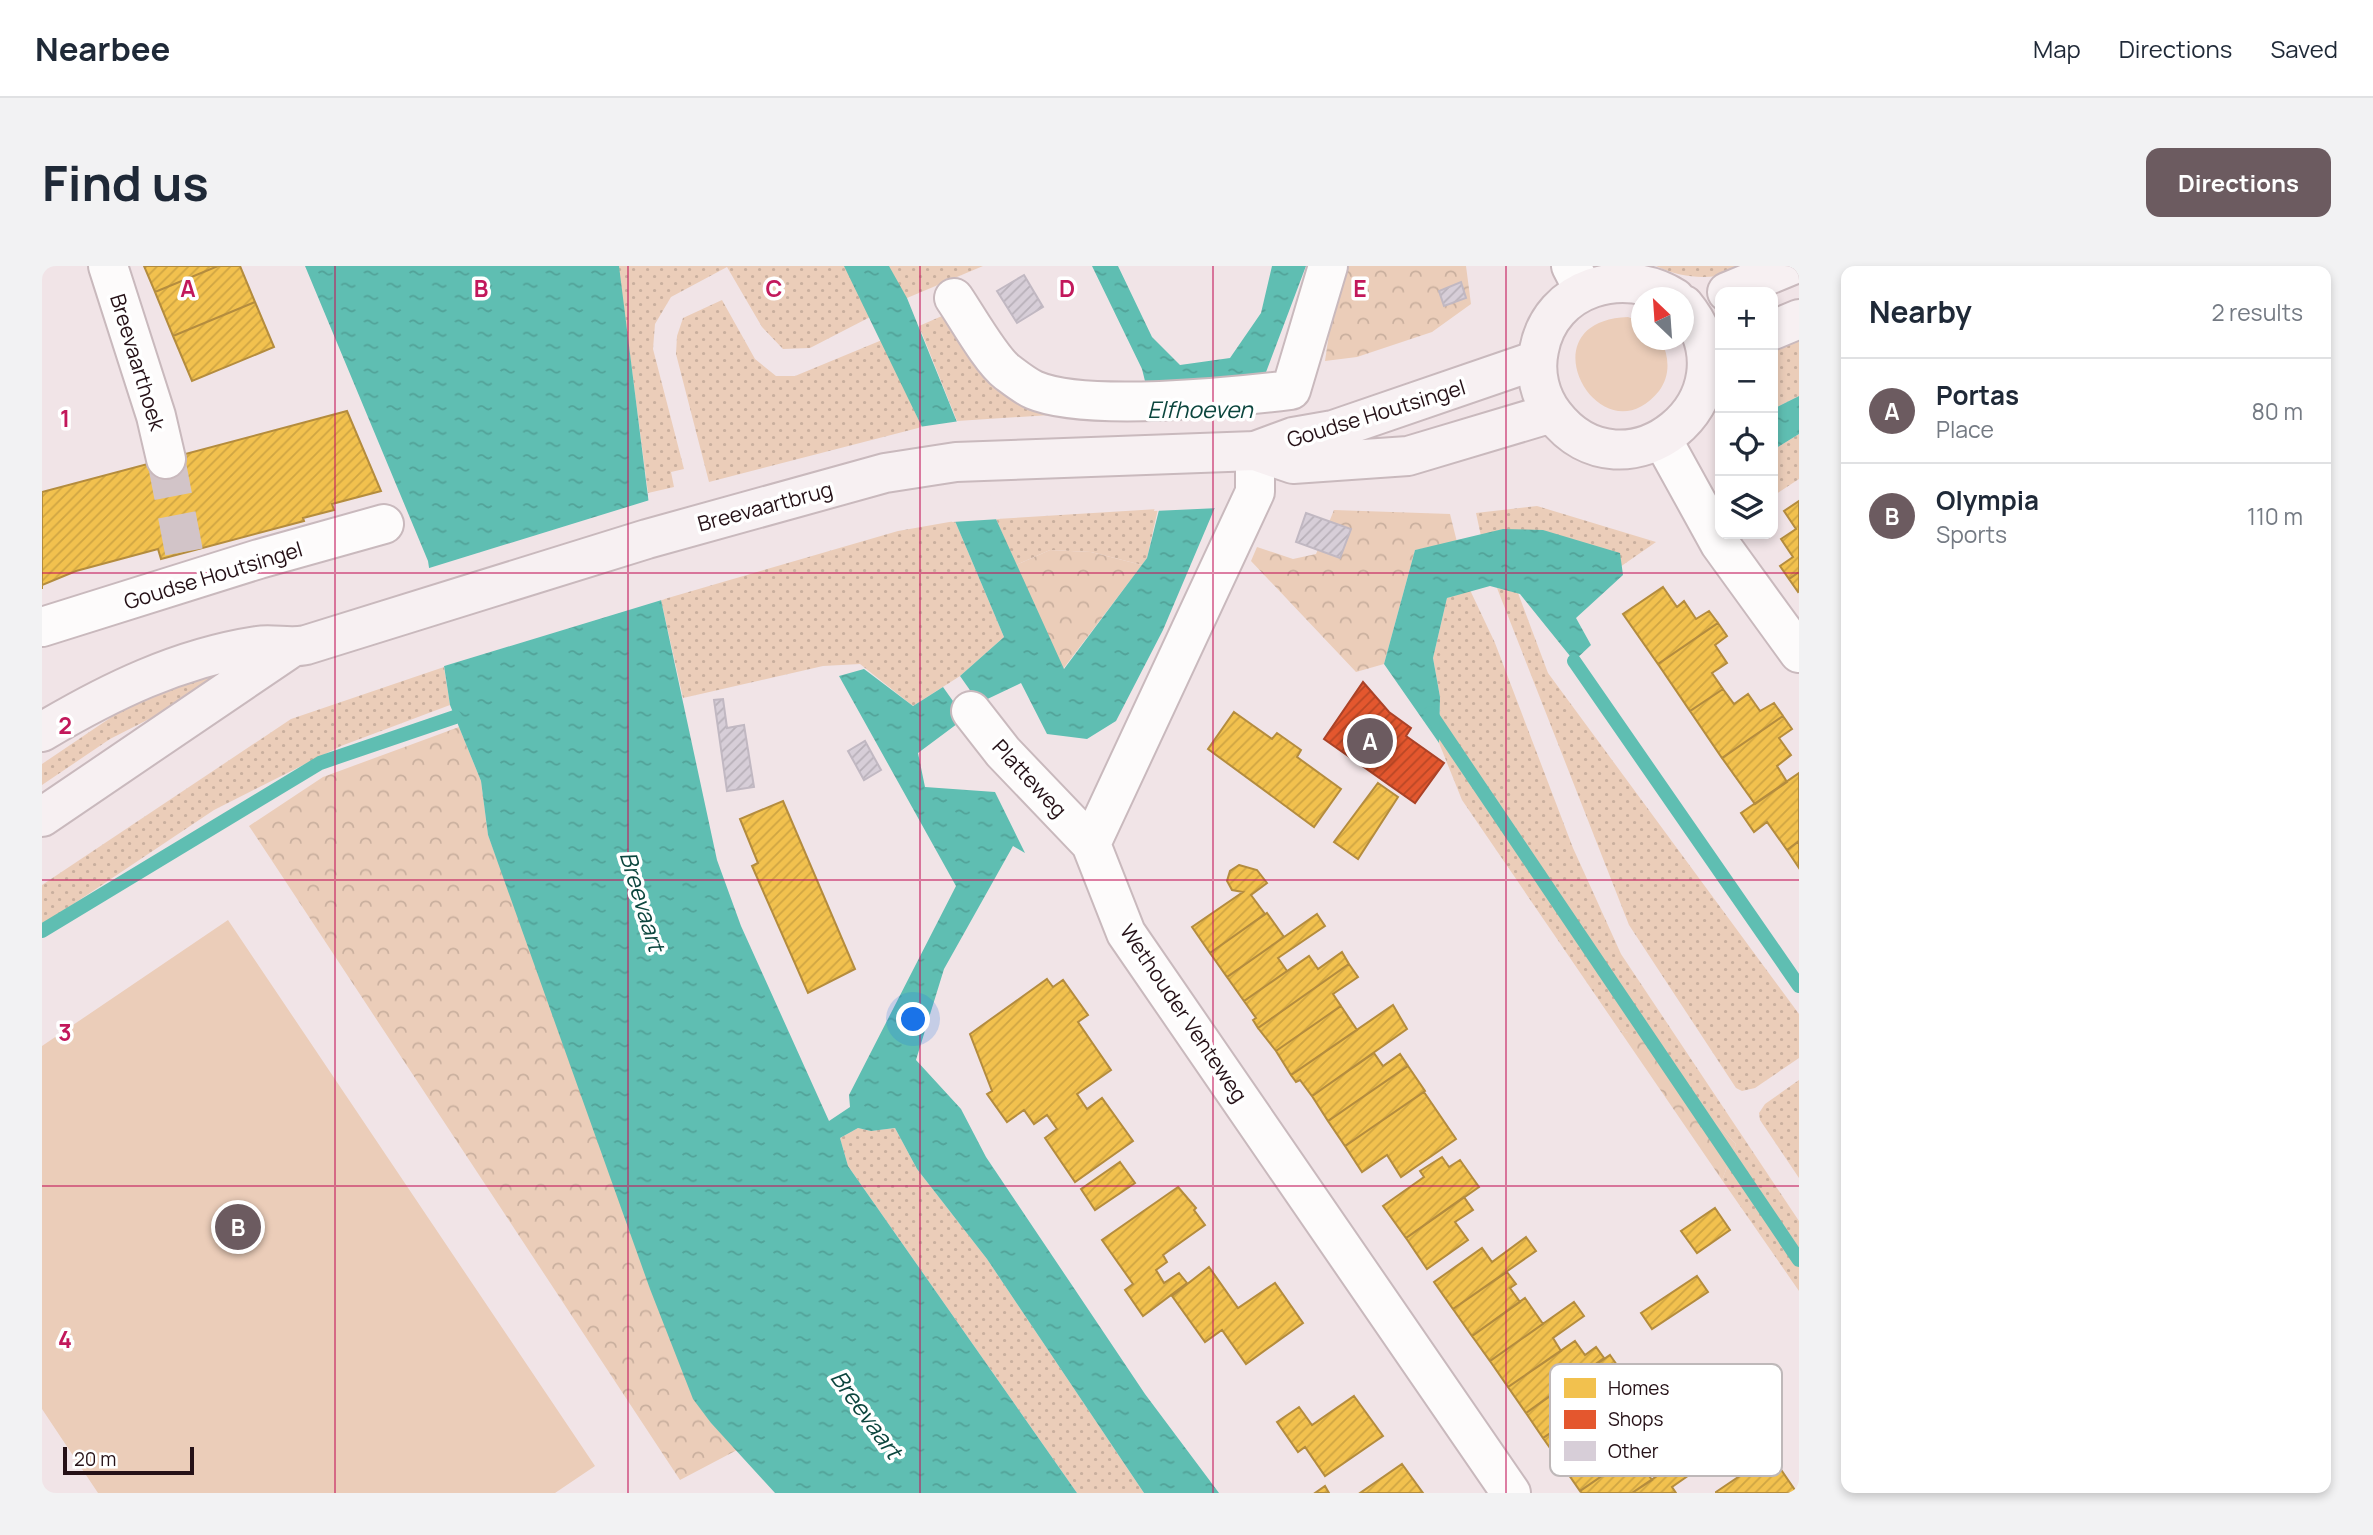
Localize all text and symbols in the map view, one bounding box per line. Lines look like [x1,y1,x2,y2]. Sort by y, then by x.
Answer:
text: Nearbee [35,26,170,71]
text: Map [2033,32,2081,65]
text: Directions [2119,32,2232,65]
text: Saved [2270,32,2338,65]
button: Directions [2146,148,2331,217]
text: Find us [42,149,209,216]
text: A [180,272,196,304]
text: B [474,272,488,304]
text: C [766,272,783,304]
text: D [1059,272,1075,304]
text: E [1353,272,1367,304]
north arrow [1631,287,1694,350]
map controls [1715,287,1778,539]
button: + [1715,287,1778,350]
street label: Breevaarthoek [104,290,172,434]
text: Nearby [1869,291,1972,332]
text: 2 results [2211,296,2303,328]
button: − [1715,350,1778,413]
street label: Goudse Houtsingel [1283,373,1469,453]
text: Portas [1936,377,2019,413]
water label: Elfhoeven [1147,393,1254,425]
text: A [1884,395,1900,427]
text: 80 m [2252,395,2303,427]
text: 1 [60,402,70,434]
button: locate [1715,413,1778,476]
text: Place [1936,413,1994,445]
street label: Breevaartbrug [694,475,836,537]
button: layers [1715,476,1778,539]
text: Olympia [1936,482,2039,518]
text: B [1885,500,1899,532]
text: 110 m [2247,500,2303,532]
text: Sports [1936,518,2007,550]
street label: Goudse Houtsingel [120,535,306,615]
text: 2 [58,709,72,741]
pin: A [1347,715,1393,767]
street label: Platteweg [987,733,1073,823]
water label: Breevaart [613,847,674,957]
street label: Wethouder Venteweg [1114,919,1254,1107]
your location [896,1002,930,1036]
text: 3 [58,1016,72,1048]
pin: B [215,1201,261,1253]
text: 4 [58,1323,72,1355]
water label: Breevaart [824,1363,912,1467]
legend [1550,1364,1782,1476]
text: Homes [1608,1375,1669,1401]
text: Shops [1608,1406,1663,1432]
text: Other [1608,1438,1659,1464]
scale bar [63,1444,194,1476]
text: 20 m [74,1446,116,1472]

